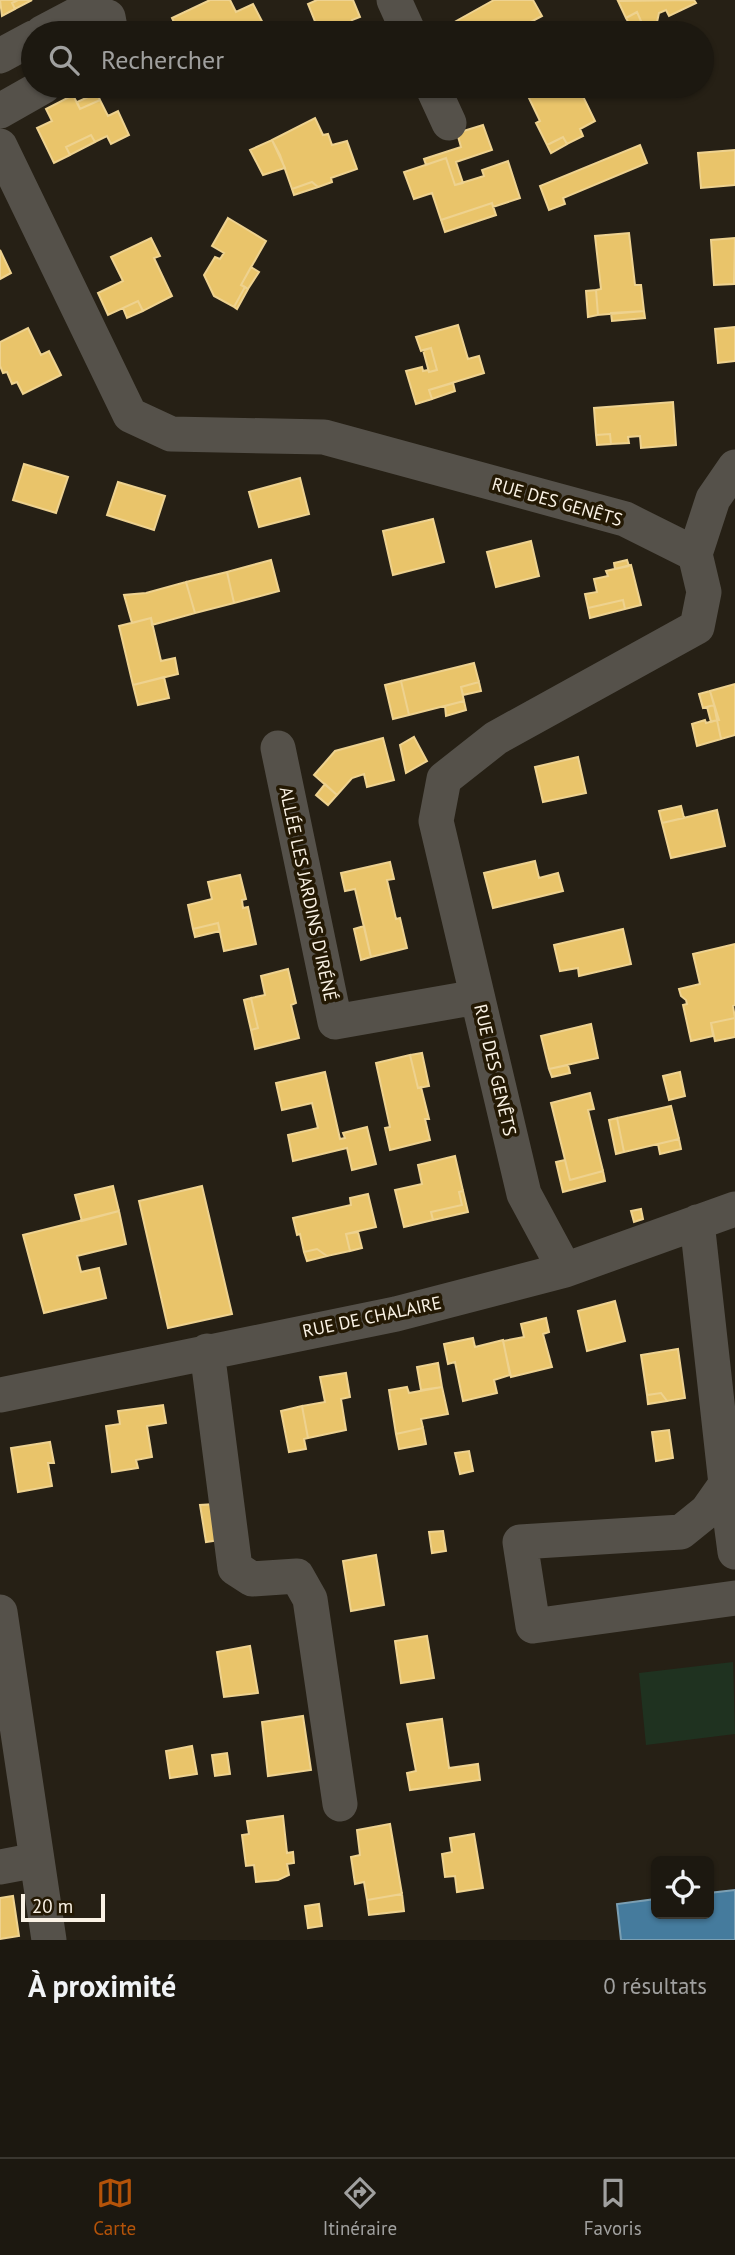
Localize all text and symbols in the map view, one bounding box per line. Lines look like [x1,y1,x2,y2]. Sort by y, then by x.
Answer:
search box [21,21,714,98]
icon: search [45,41,83,79]
text: Rechercher [101,43,224,76]
street label: RUE DES GENÊTS [489,472,625,531]
street label: ALLÉE LES JARDINS D'IRÉNÉ [274,784,342,1003]
street label: RUE DES GENÊTS [469,1002,522,1138]
street label: RUE DE CHALAIRE [300,1291,444,1342]
map controls [651,1856,714,1919]
button: locate [651,1856,714,1919]
scale bar [21,1891,105,1923]
text: 20 m [32,1894,73,1918]
text: À proximité [28,1966,176,2005]
text: 0 résultats [603,1971,707,2000]
tab: Carte [93,2174,136,2240]
tab: Itinéraire [323,2174,397,2240]
tab: Favoris [584,2174,642,2240]

